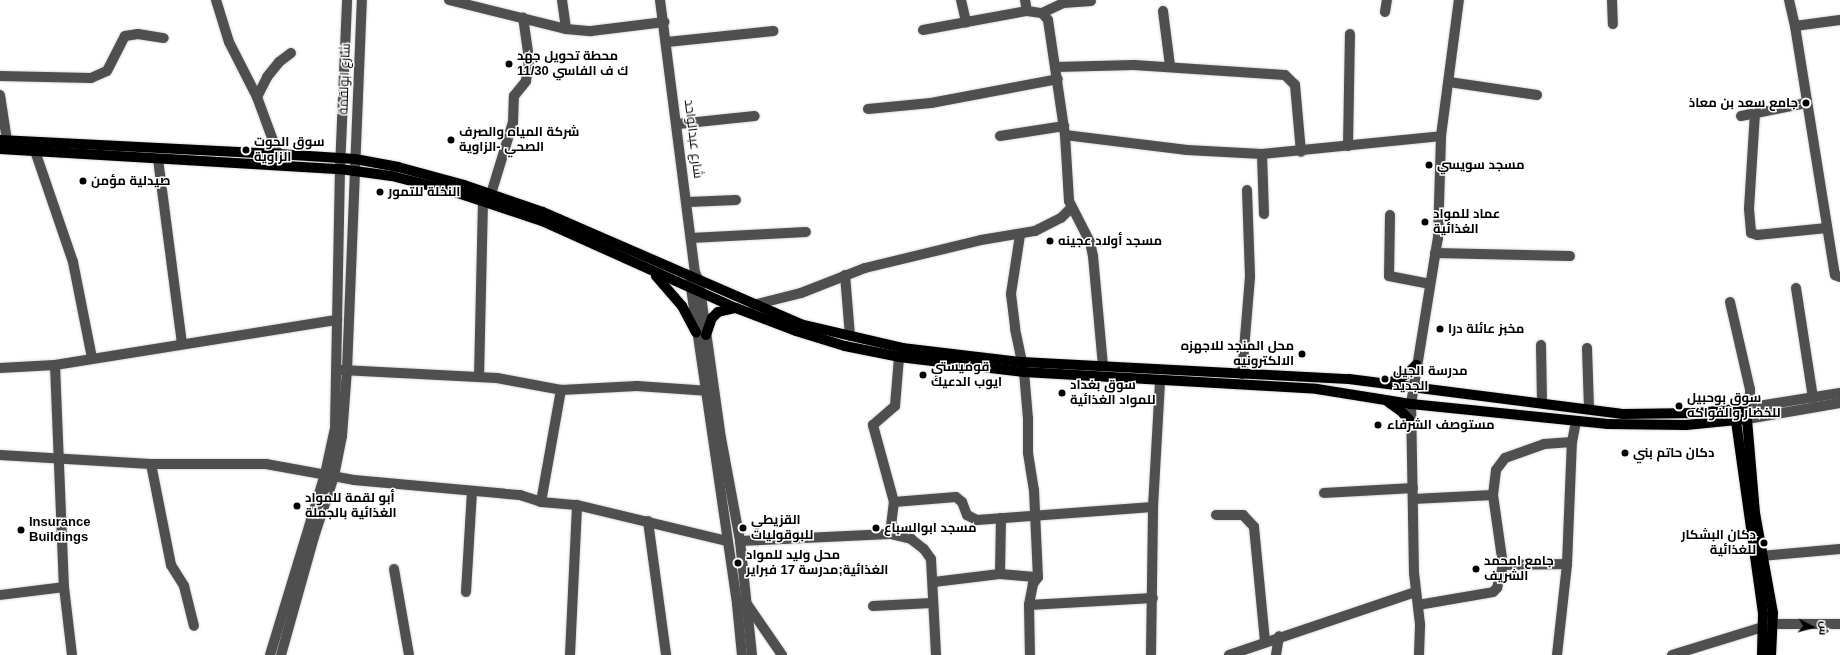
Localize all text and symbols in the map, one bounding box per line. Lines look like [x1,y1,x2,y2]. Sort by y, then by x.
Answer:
street label: شارع ابولقمة [336,43,354,115]
place label: محطة تحويل جهد 11/30 ك ف الفاسي [517,49,628,80]
marker: محطة تحويل جهد 11/30 ك ف الفاسي [504,59,514,69]
place label: جامع سعد بن معاذ [1689,95,1798,111]
marker: جامع سعد بن معاذ [1801,98,1811,108]
street label: شارع عبدالواحد [680,99,706,179]
place label: شركة المياه والصرف الصحي -الزاوية [459,125,579,156]
place label: سوق الحوت الزاوية [254,135,325,166]
marker: شركة المياه والصرف الصحي -الزاوية [446,135,456,145]
marker: سوق الحوت الزاوية [241,145,251,155]
place label: مسجد سويسي [1437,157,1525,173]
marker: مسجد سويسي [1424,160,1434,170]
place label: صيدلية مؤمن [91,173,171,189]
marker: صيدلية مؤمن [78,176,88,186]
place label: النخلة للتمور [388,184,460,200]
marker: النخلة للتمور [375,187,385,197]
place label: عماد للمواد الغذائية [1433,207,1500,238]
marker: عماد للمواد الغذائية [1420,217,1430,227]
place label: مسجد أولاد عجينه [1058,233,1162,249]
marker: مسجد أولاد عجينه [1045,236,1055,246]
place label: مخبز عائلة درا [1448,321,1524,337]
marker: مخبز عائلة درا [1435,324,1445,334]
place label: محل المنجد للاجهزه الالكترونيه [1181,339,1294,370]
marker: محل المنجد للاجهزه الالكترونيه [1297,349,1307,359]
place label: قوميستي ايوب الدعيك [931,360,1002,391]
place label: مدرسة الجيل الجديد [1393,364,1468,395]
marker: قوميستي ايوب الدعيك [918,370,928,380]
marker: مدرسة الجيل الجديد [1380,374,1390,384]
place label: سوق بغداد للمواد الغذائية [1070,378,1156,409]
marker: سوق بغداد للمواد الغذائية [1057,388,1067,398]
place label: سوق بوحبيل للخضار والفواكه [1687,391,1781,422]
marker: سوق بوحبيل للخضار والفواكه [1674,401,1684,411]
place label: مستوصف الشرفاء [1387,417,1495,433]
marker: مستوصف الشرفاء [1372,419,1384,431]
place label: دكان حاتم بني [1633,445,1714,461]
marker: دكان حاتم بني [1620,448,1630,458]
place label: أبو لقمة للمواد الغذائية بالجملة [305,491,397,522]
marker: أبو لقمة للمواد الغذائية بالجملة [292,501,302,511]
place label: القزيطي للبوقوليات [751,513,813,544]
place label: Insurance Buildings [29,515,90,546]
place label: مسجد ابوالسباع [884,520,977,536]
marker: القزيطي للبوقوليات [738,523,748,533]
marker: مسجد ابوالسباع [871,523,881,533]
marker: Insurance Buildings [16,525,26,535]
place label: دكان البشكار للغذائية [1681,528,1756,559]
marker: دكان البشكار للغذائية [1759,538,1769,548]
place label: محل وليد للمواد الغذائية;مدرسة 17 فبراير [746,548,888,579]
place label: جامع امحمد الشريف [1484,554,1554,585]
marker: محل وليد للمواد الغذائية;مدرسة 17 فبراير [733,558,743,568]
marker: جامع امحمد الشريف [1471,564,1481,574]
north arrow [1792,607,1832,647]
text: ش [1817,621,1831,636]

